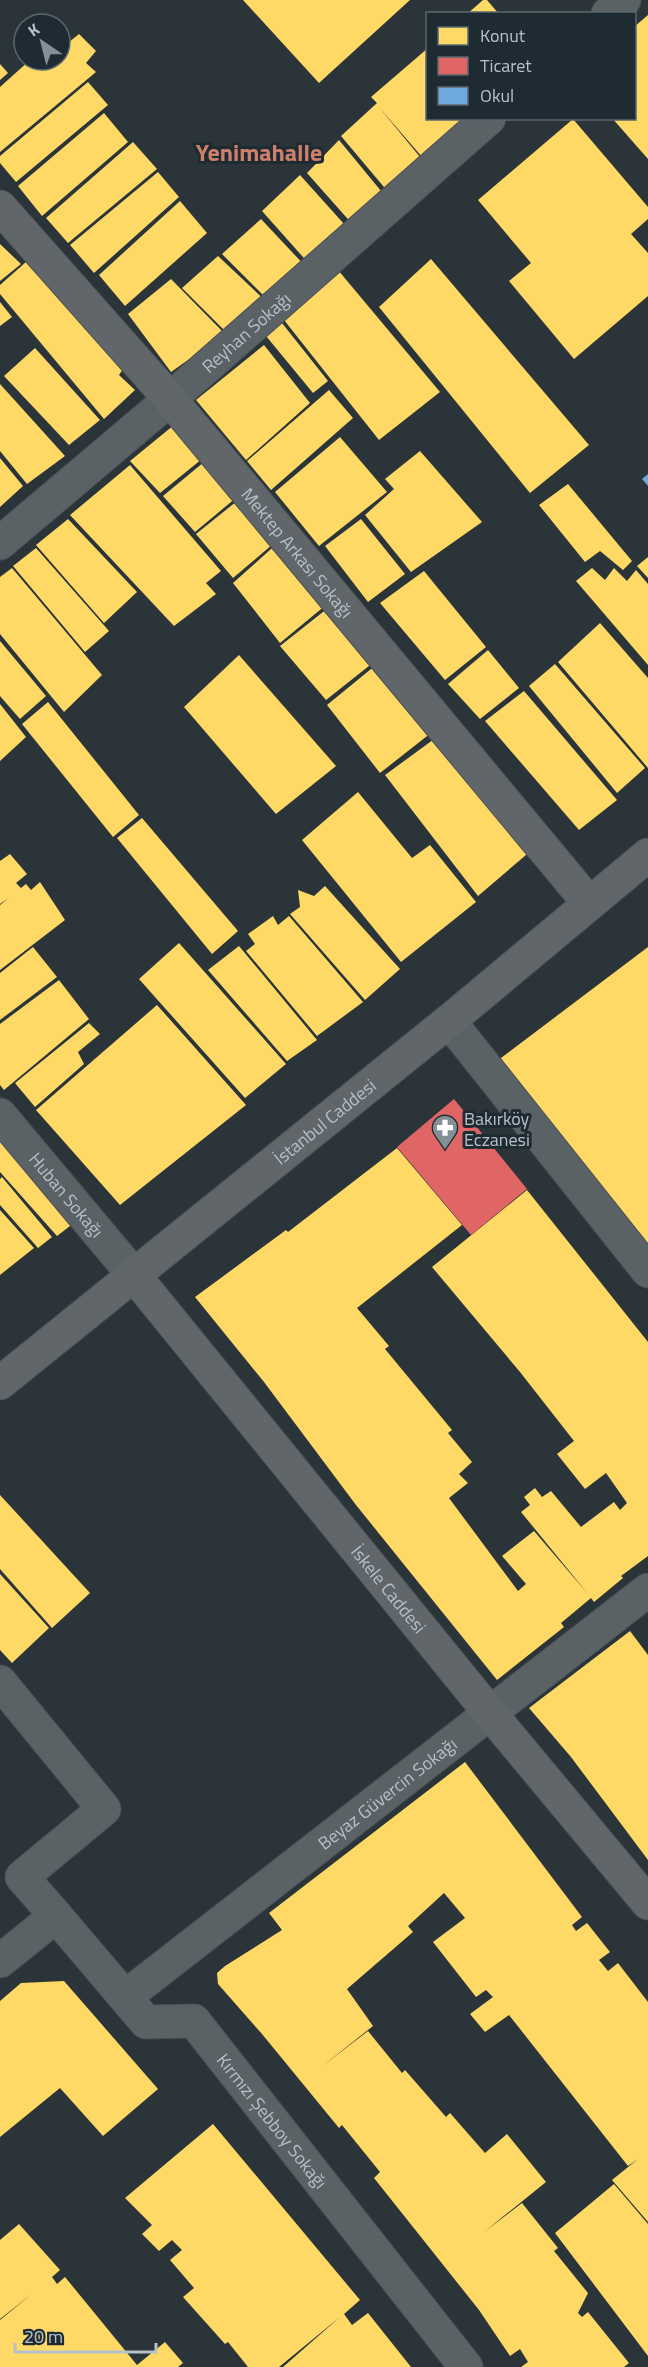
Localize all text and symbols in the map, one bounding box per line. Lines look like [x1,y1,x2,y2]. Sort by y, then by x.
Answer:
north arrow [12,12,72,72]
legend [426,12,636,120]
text: K [23,17,45,42]
text: Konut [480,22,526,49]
text: Ticaret [480,52,532,79]
text: Okul [480,82,514,109]
district label: Yenimahalle [196,134,322,170]
street label: Reyhan Sokağı [195,285,297,379]
street label: Mektep Arkası Sokağı [235,481,360,624]
street label: İstanbul Caddesi [268,1072,382,1171]
place label: Bakırköy Eczanesi [464,1105,530,1153]
pharmacy icon: Bakırköy Eczanesi [430,1113,460,1151]
street label: Huban Sokağı [23,1146,110,1243]
street label: İskele Caddesi [345,1539,433,1639]
street label: Beyaz Güvercin Sokağı [312,1730,462,1856]
street label: Kırmızı Şebboy Sokağı [211,2047,334,2194]
scale bar [15,2316,156,2354]
text: 20 m [24,2323,63,2350]

